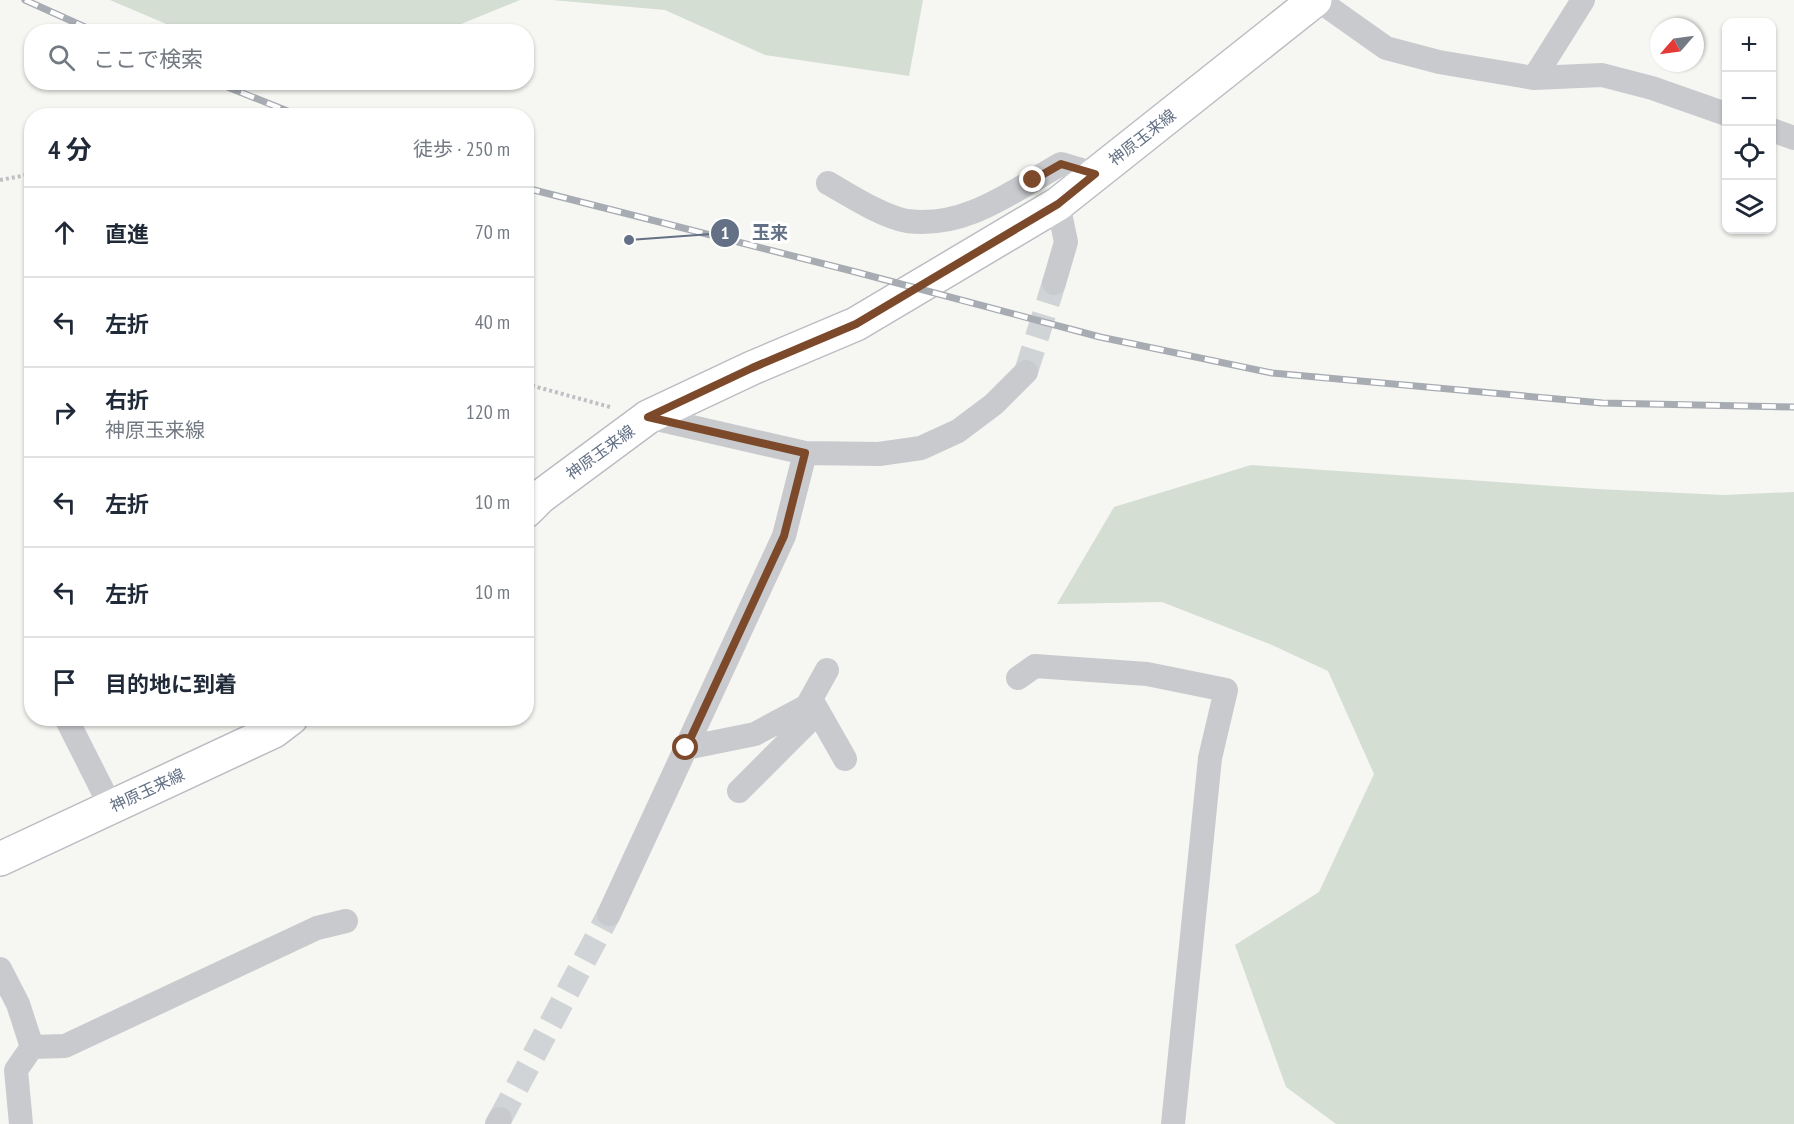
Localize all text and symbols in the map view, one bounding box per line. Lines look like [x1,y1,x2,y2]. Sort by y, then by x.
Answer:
north arrow [1650,18,1704,72]
map controls [1722,18,1776,234]
button: + [1722,18,1776,72]
search box [24,24,534,90]
icon: search [45,41,78,74]
text: ここで検索 [93,45,203,73]
button: − [1722,72,1776,126]
street label: 神原玉来線 [1104,104,1180,170]
button: locate [1722,126,1776,180]
text: 4 分 [48,133,92,166]
text: 徒歩 · 250 m [413,136,510,162]
route end [1019,166,1045,192]
button: layers [1722,180,1776,234]
callout: 玉来 [710,215,800,251]
icon: ahead [48,216,81,249]
text: 70 m [475,219,510,245]
text: 直進 [105,220,149,248]
text: 1 [721,221,729,244]
text: 玉来 [752,221,788,244]
icon: left [48,306,81,339]
text: 40 m [475,309,510,335]
text: 左折 [105,310,149,338]
text: 右折 [105,386,149,414]
icon: right [48,396,81,429]
text: 120 m [466,399,510,425]
text: 神原玉来線 [105,417,205,443]
street label: 神原玉来線 [562,420,638,484]
icon: left [48,486,81,519]
text: 10 m [475,489,510,515]
text: 左折 [105,490,149,518]
icon: left [48,576,81,609]
text: 10 m [475,579,510,605]
text: 左折 [105,580,149,608]
icon: arrive [48,666,81,699]
text: 目的地に到着 [105,670,237,698]
route start [672,734,698,760]
street label: 神原玉来線 [107,764,187,816]

